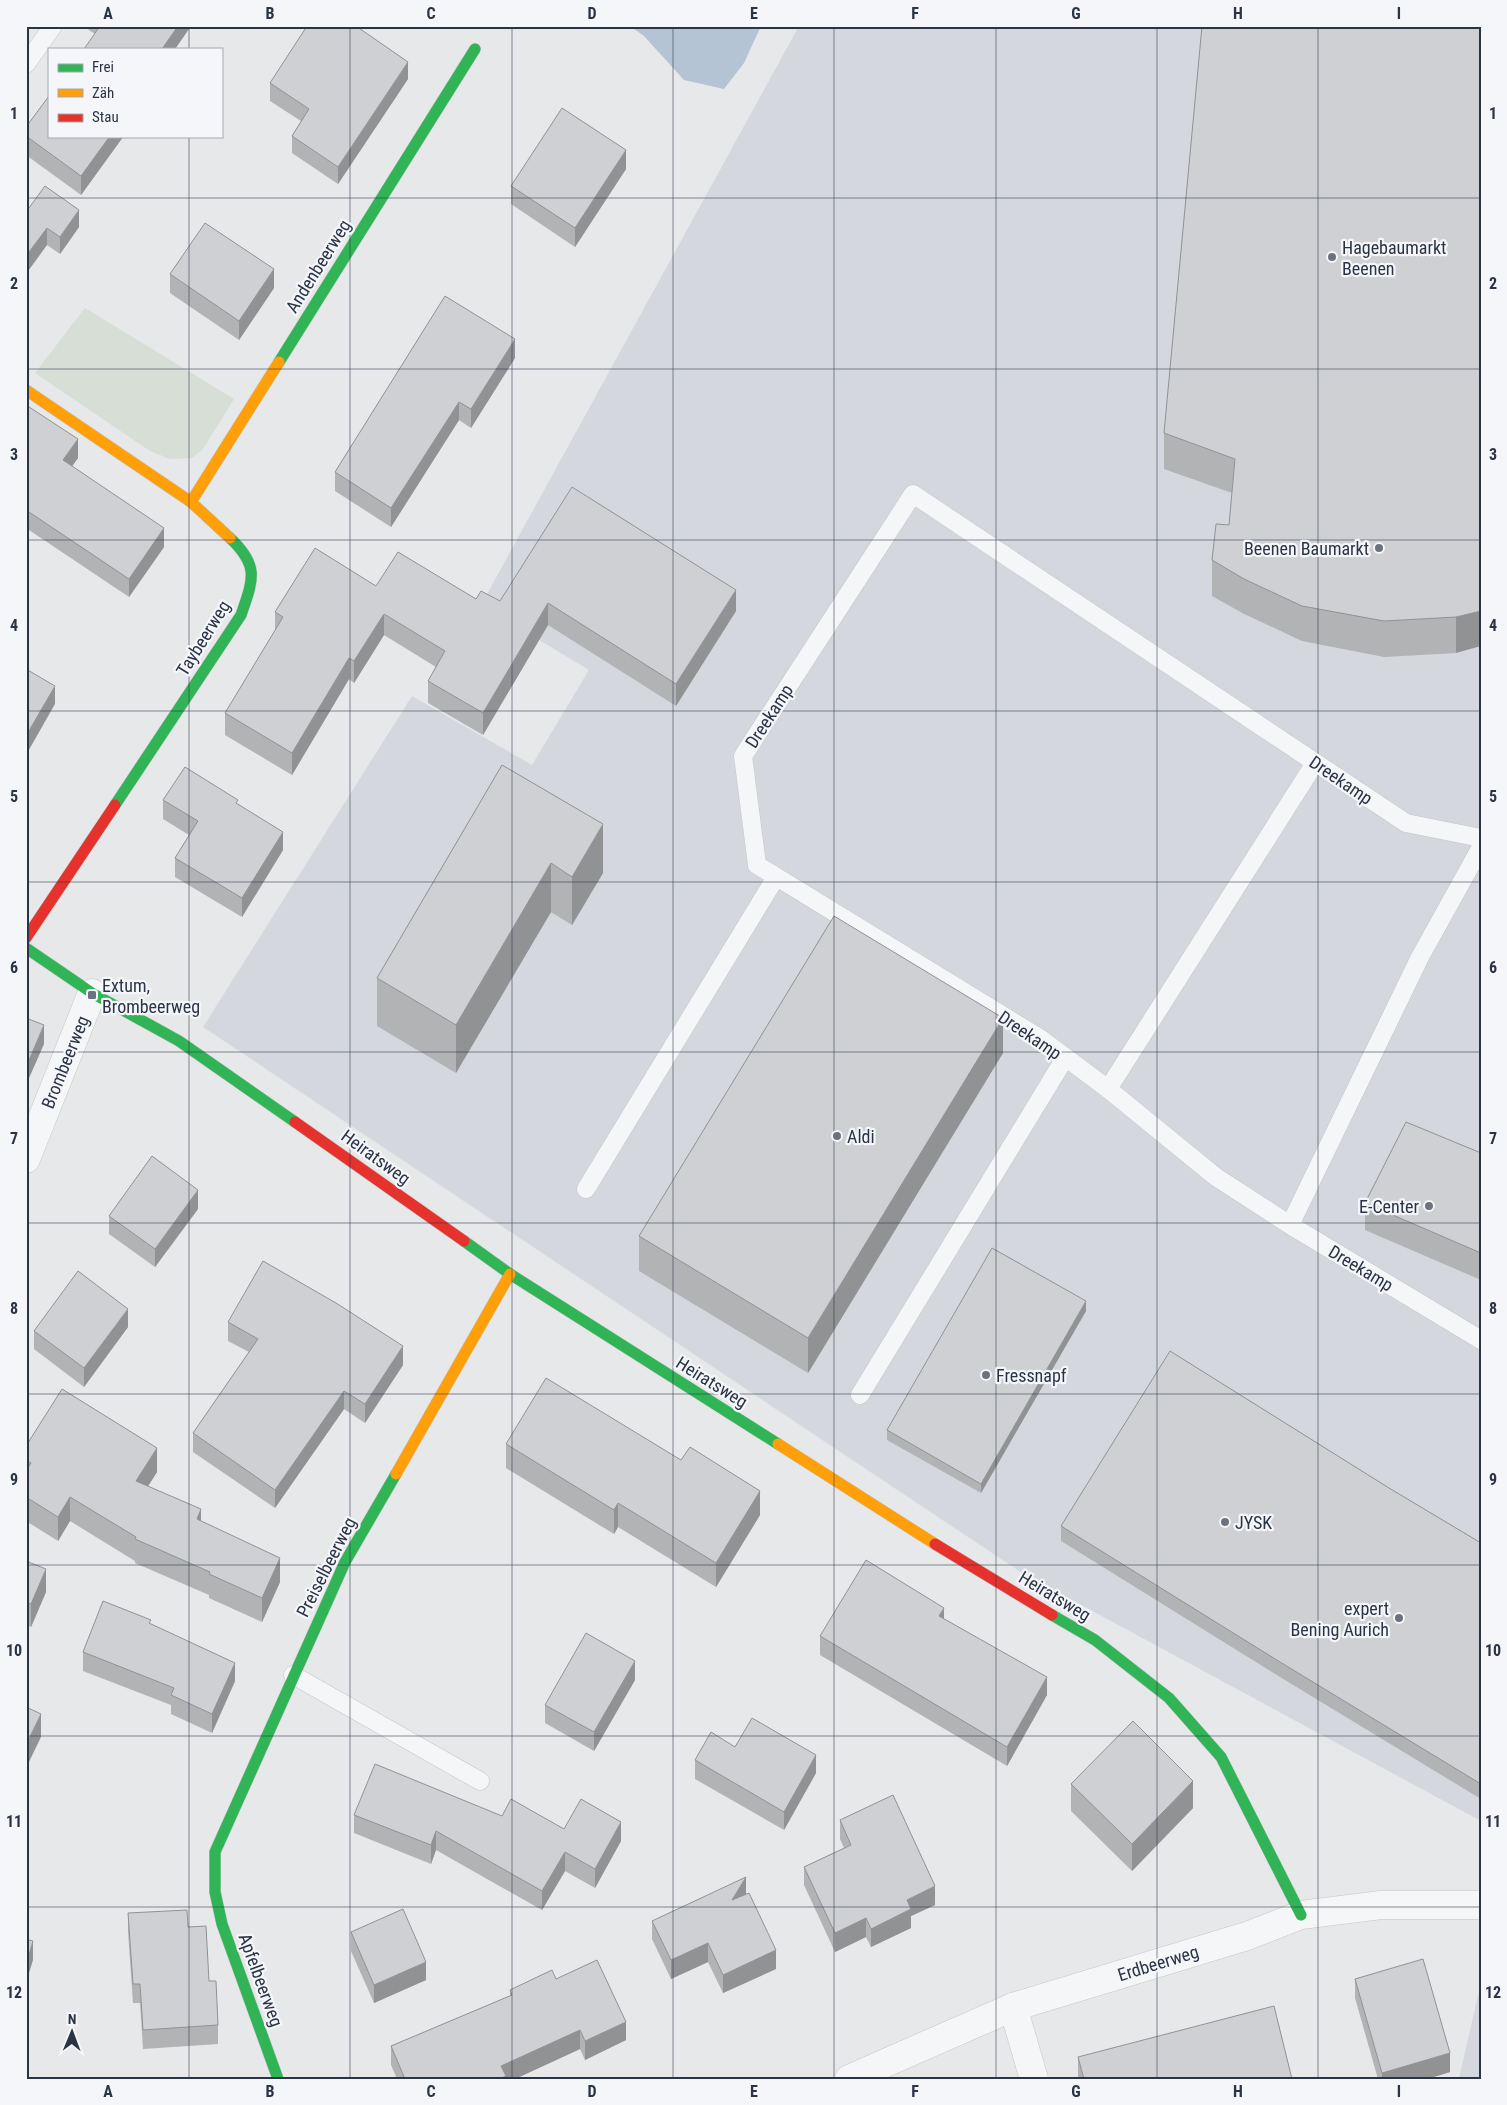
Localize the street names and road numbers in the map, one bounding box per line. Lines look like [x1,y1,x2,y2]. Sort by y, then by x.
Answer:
street label: Andenbeerweg [281,216,355,316]
street label: Taybeerweg [172,596,234,680]
street label: Dreekamp [741,680,797,752]
street label: Dreekamp [1305,751,1377,809]
street label: Dreekamp [994,1006,1066,1064]
street label: Brombeerweg [37,1013,93,1111]
street label: Heiratsweg [337,1125,415,1189]
street label: Dreekamp [1325,1241,1397,1296]
street label: Heiratsweg [672,1352,752,1412]
street label: Preiselbeerweg [292,1514,360,1620]
street label: Heiratsweg [1015,1566,1095,1626]
street label: Apfelbeerweg [234,1930,288,2030]
street label: Erdbeerweg [1115,1941,1201,1985]

